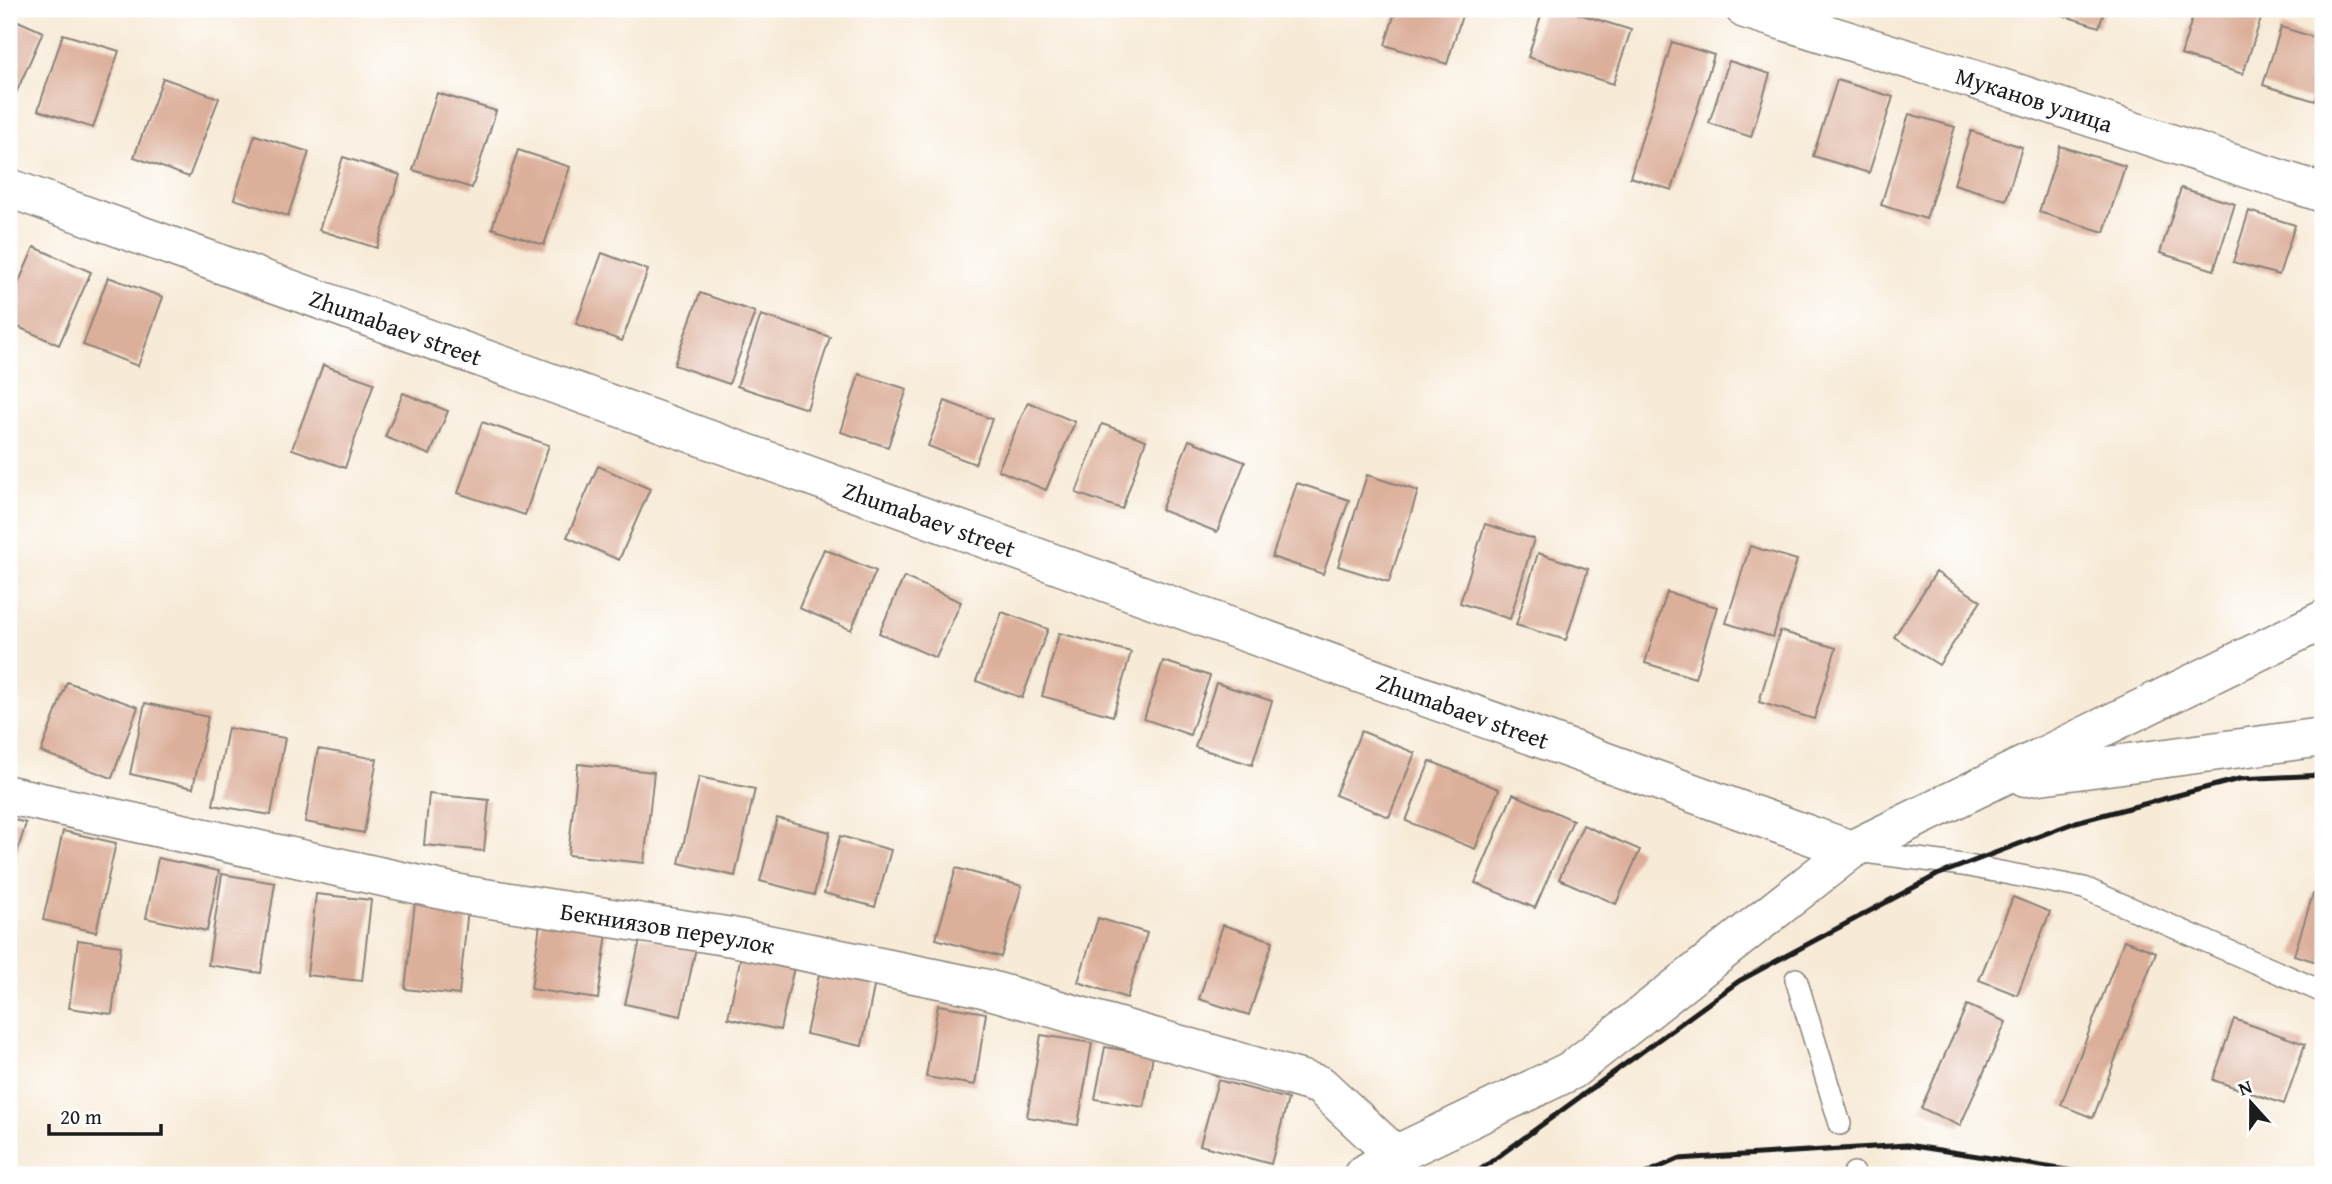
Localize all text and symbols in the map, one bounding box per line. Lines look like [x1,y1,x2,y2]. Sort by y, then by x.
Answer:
street label: Муканов улица [1951,58,2118,141]
street label: Zhumabaev street [305,280,487,374]
street label: Zhumabaev street [838,472,1021,566]
street label: Zhumabaev street [1372,663,1555,758]
street label: Бекниязов переулок [558,893,778,963]
north arrow [2216,1068,2286,1138]
text: N [2234,1072,2256,1102]
scale bar [49,1093,161,1137]
text: 20 m [60,1101,102,1132]

